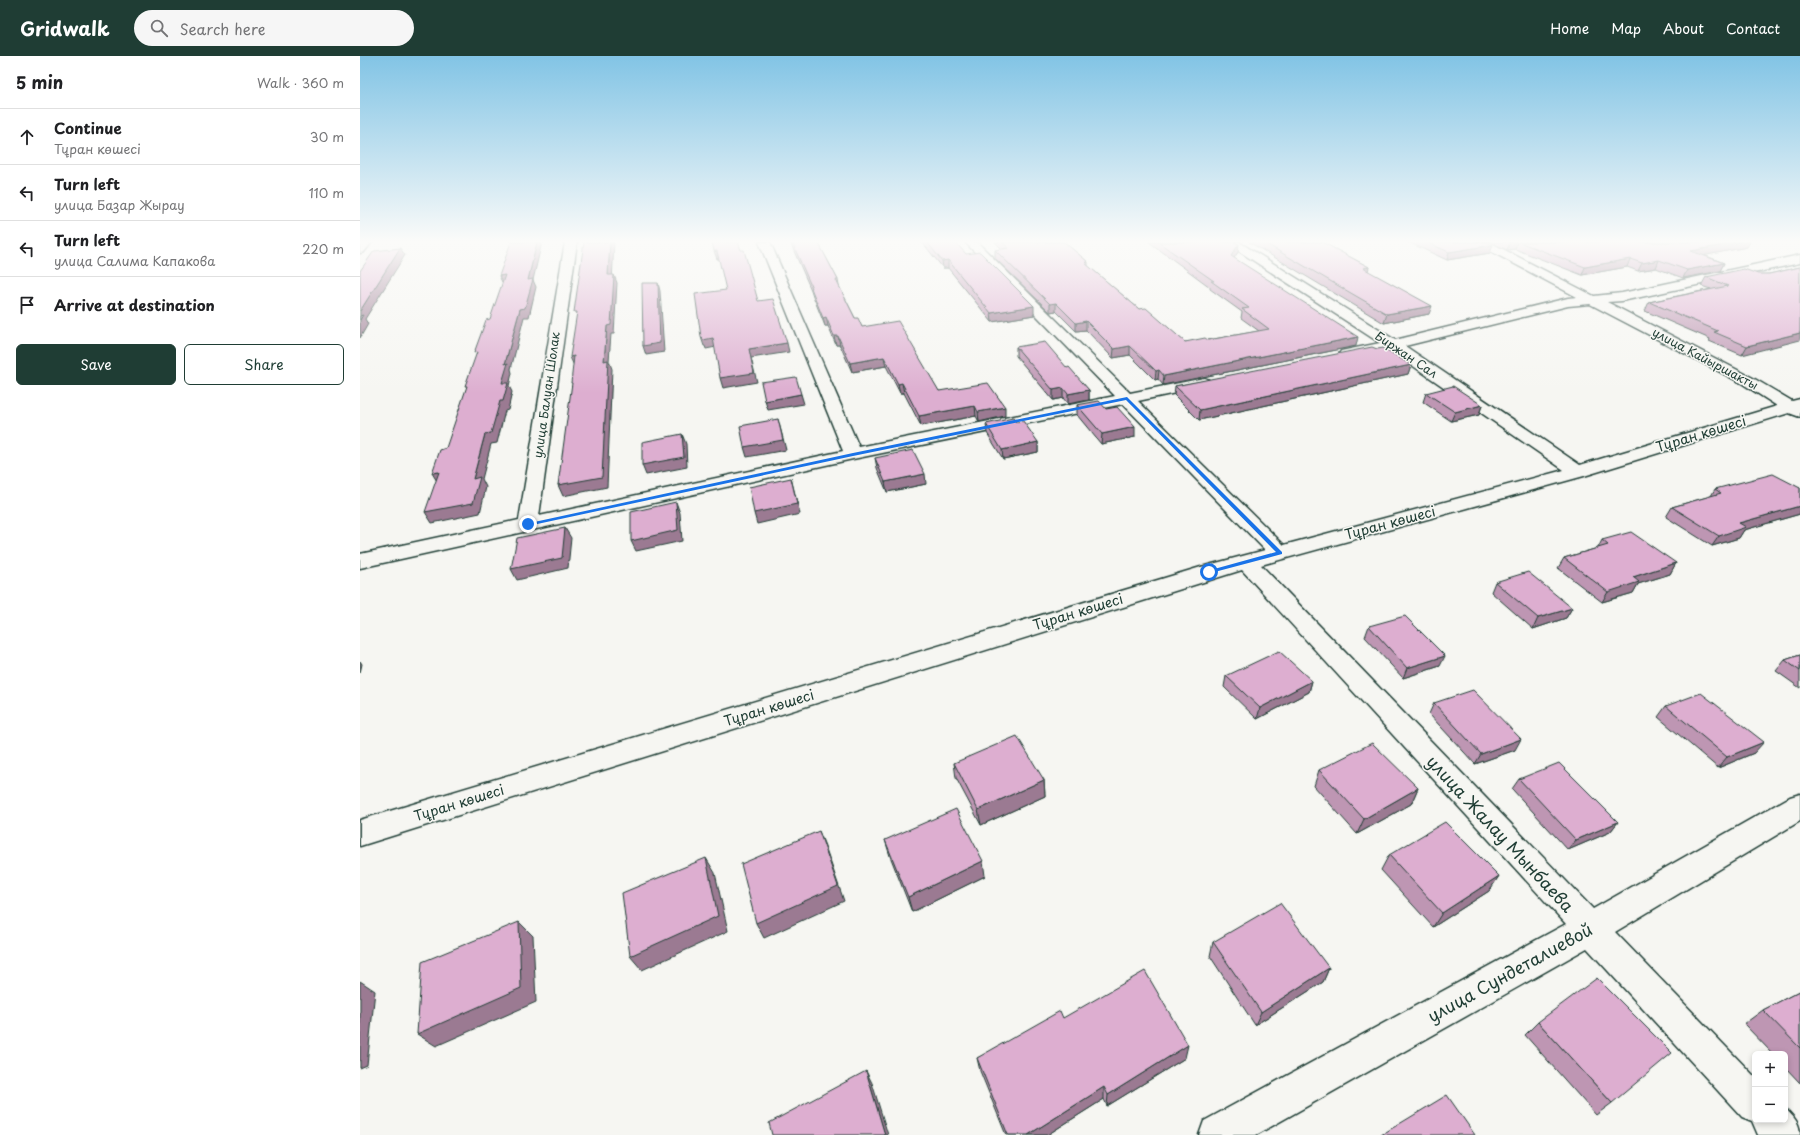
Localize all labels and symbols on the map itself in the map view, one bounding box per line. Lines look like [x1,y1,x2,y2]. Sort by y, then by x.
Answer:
street label: улица Кайыршакты [1649,323,1762,394]
street label: Биржан Сал [1372,327,1441,382]
street label: улица Балуан Шолак [528,330,564,459]
street label: Тұран көшесі [1653,410,1749,457]
street label: Тұран көшесі [1342,500,1438,545]
route end [519,515,537,533]
route start [1200,563,1218,581]
street label: Тұран көшесі [1030,588,1126,635]
street label: Тұран көшесі [721,684,817,731]
street label: улица Жалау Мынбаева [1421,749,1581,918]
street label: Тұран көшесі [411,779,507,826]
street label: улица Сундеталиевой [1422,916,1597,1028]

